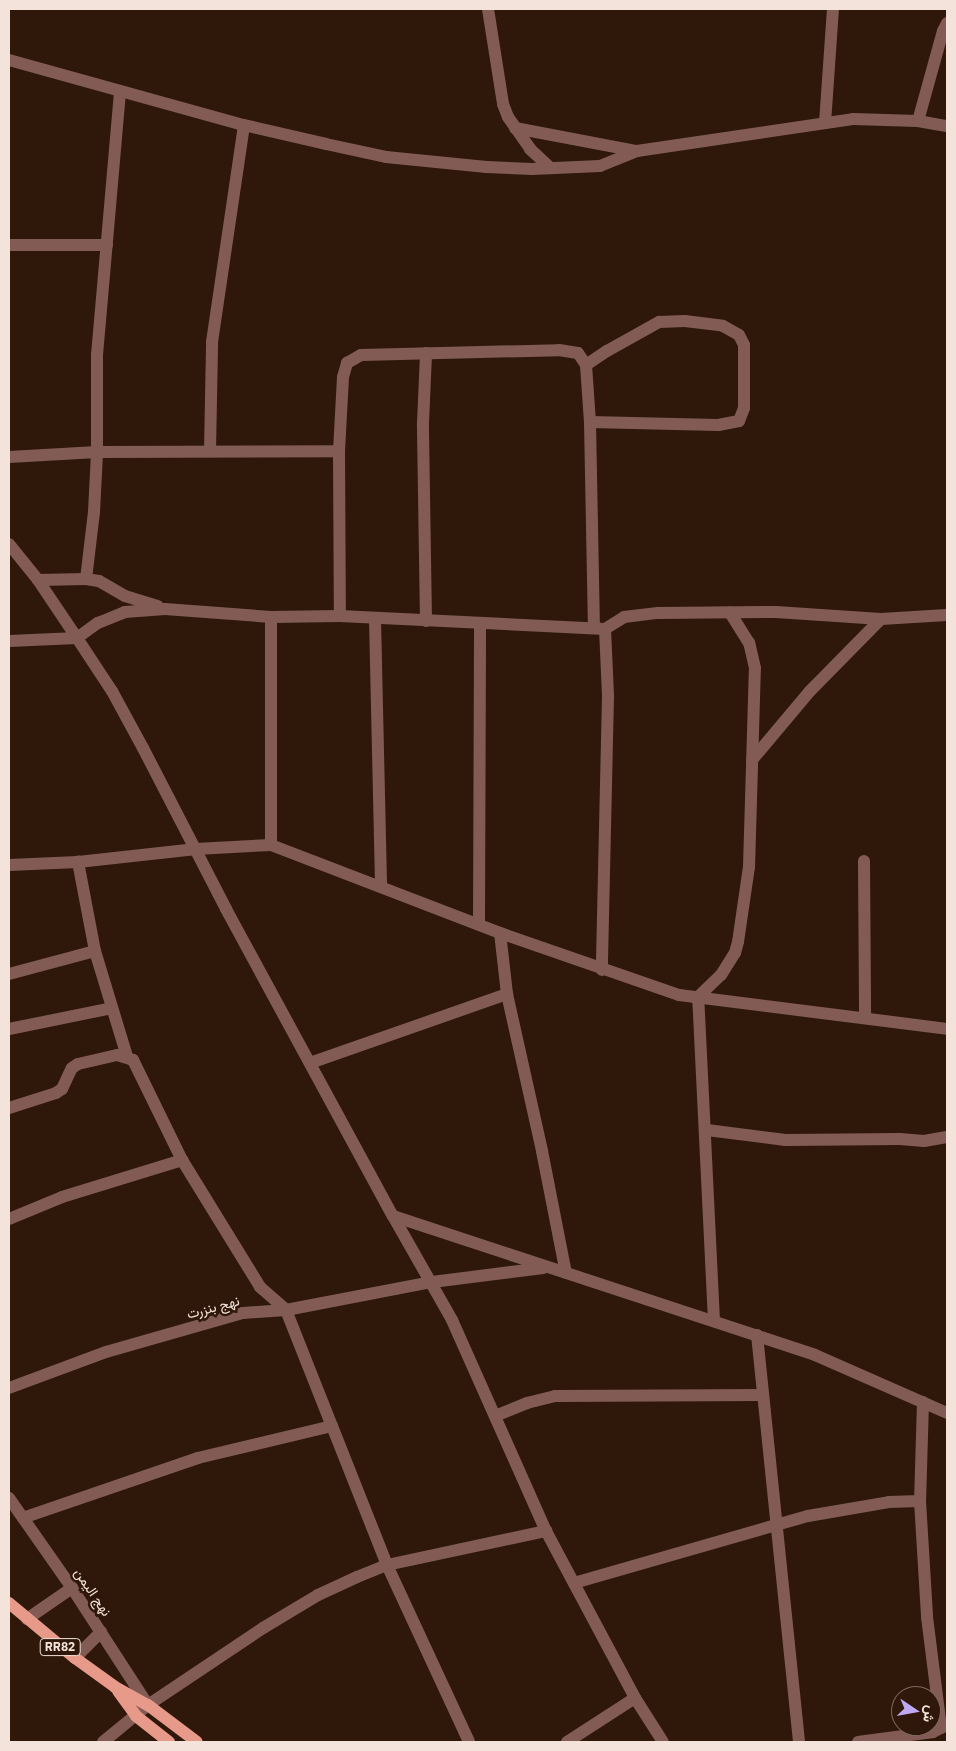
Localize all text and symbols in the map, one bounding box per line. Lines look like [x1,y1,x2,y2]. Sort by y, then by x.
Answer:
street label: نهج بنزرت [185,1292,241,1322]
street label: نهج اليمن [71,1565,115,1619]
road number: RR82 [39,1638,81,1656]
north arrow [891,1686,941,1736]
text: ش [919,1704,940,1724]

